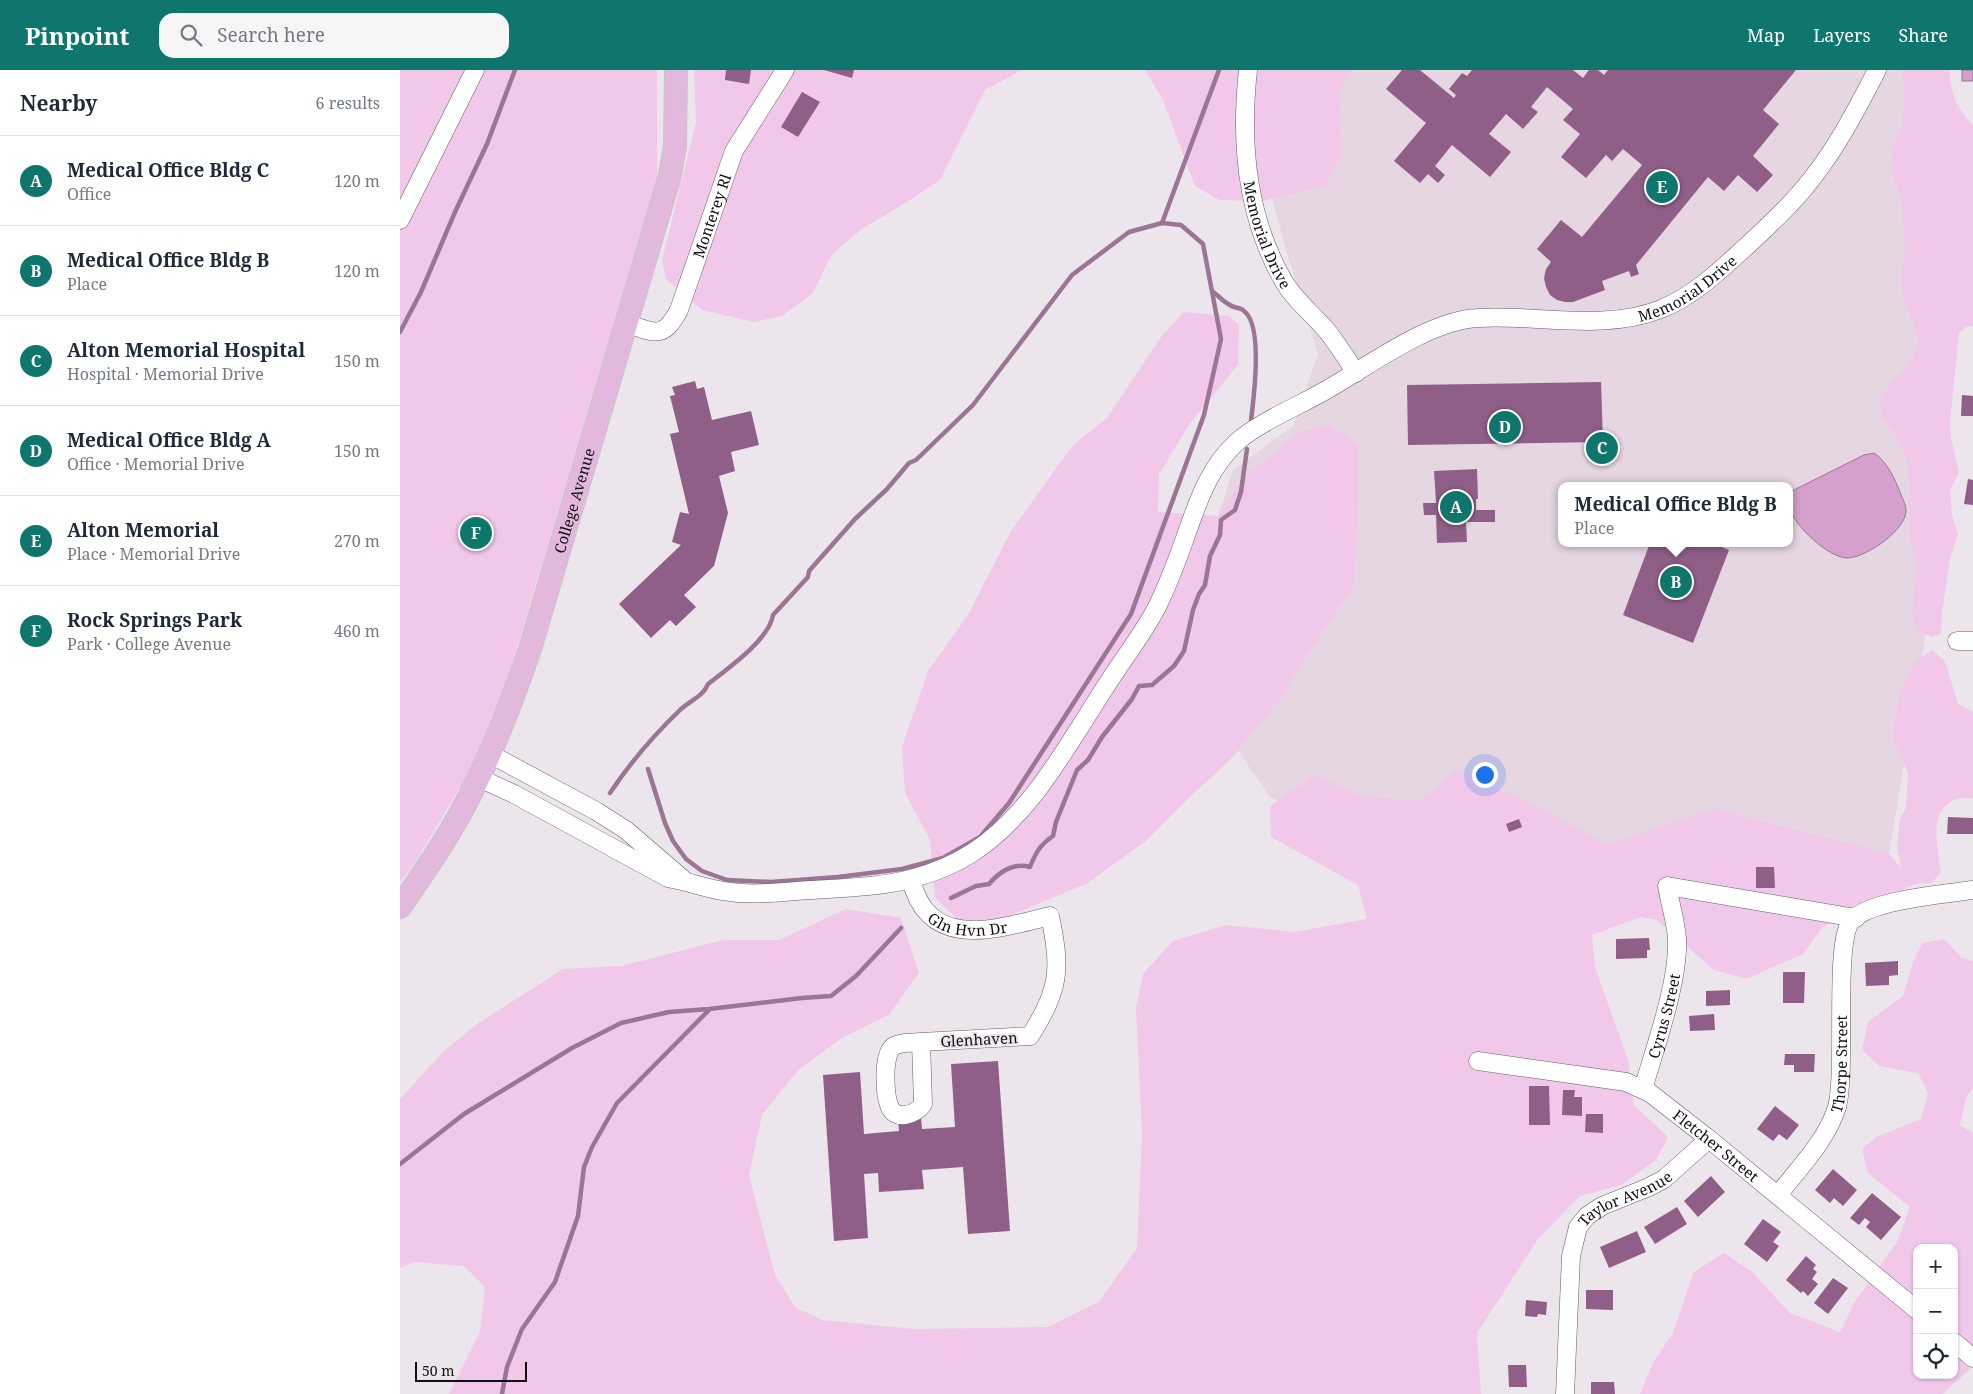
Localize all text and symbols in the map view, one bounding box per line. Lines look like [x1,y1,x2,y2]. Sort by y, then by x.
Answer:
search box [159,13,509,58]
text: Pinpoint [25,19,129,52]
icon: search [177,21,205,49]
text: Search here [217,22,325,48]
text: Map [1747,23,1785,47]
text: Layers [1813,23,1871,47]
text: Share [1899,23,1948,47]
text: Nearby [20,89,98,117]
text: 6 results [316,92,380,114]
text: Medical Office Bldg C [67,157,269,183]
pin: E [1646,168,1678,206]
text: A [30,170,42,192]
text: 120 m [334,170,380,192]
street label: Monterey Rl [688,171,735,261]
street label: Memorial Drive [1239,179,1296,292]
text: Office [67,183,111,205]
text: Medical Office Bldg B [67,247,269,273]
street label: Memorial Drive [1636,250,1741,326]
text: B [31,260,41,282]
text: 120 m [334,260,380,282]
text: Place [67,273,107,295]
text: Alton Memorial Hospital [67,337,305,363]
text: C [31,350,41,372]
text: 150 m [334,350,380,372]
text: Hospital · Memorial Drive [67,363,264,385]
pin: D [1489,408,1521,446]
text: Medical Office Bldg A [67,427,271,453]
pin: C [1586,429,1618,467]
text: D [30,440,42,462]
text: 150 m [334,440,380,462]
street label: College Avenue [549,445,599,556]
text: Office · Memorial Drive [67,453,244,475]
popup [1558,482,1793,547]
pin: A [1440,488,1472,526]
text: Medical Office Bldg B [1574,491,1777,517]
pin: F [460,514,492,552]
text: Alton Memorial [67,517,219,543]
text: Place [1574,517,1614,539]
text: E [31,530,41,552]
text: 270 m [334,530,380,552]
text: Place · Memorial Drive [67,543,240,565]
pin: B [1660,563,1692,601]
text: Rock Springs Park [67,607,242,633]
text: F [31,620,41,642]
text: 460 m [334,620,380,642]
text: Park · College Avenue [67,633,231,655]
your location [1472,762,1498,788]
street label: Gln Hvn Dr [924,907,1009,940]
street label: Cyrus Street [1643,972,1684,1061]
street label: Thorpe Street [1826,1015,1851,1115]
street label: Glenhaven [940,1027,1018,1051]
street label: Fletcher Street [1669,1105,1763,1186]
street label: Taylor Avenue [1573,1166,1676,1230]
map controls [1913,1244,1958,1379]
button: + [1913,1244,1958,1289]
button: − [1913,1289,1958,1334]
button: locate [1913,1334,1958,1379]
scale bar [415,1359,528,1382]
text: 50 m [422,1361,455,1380]

